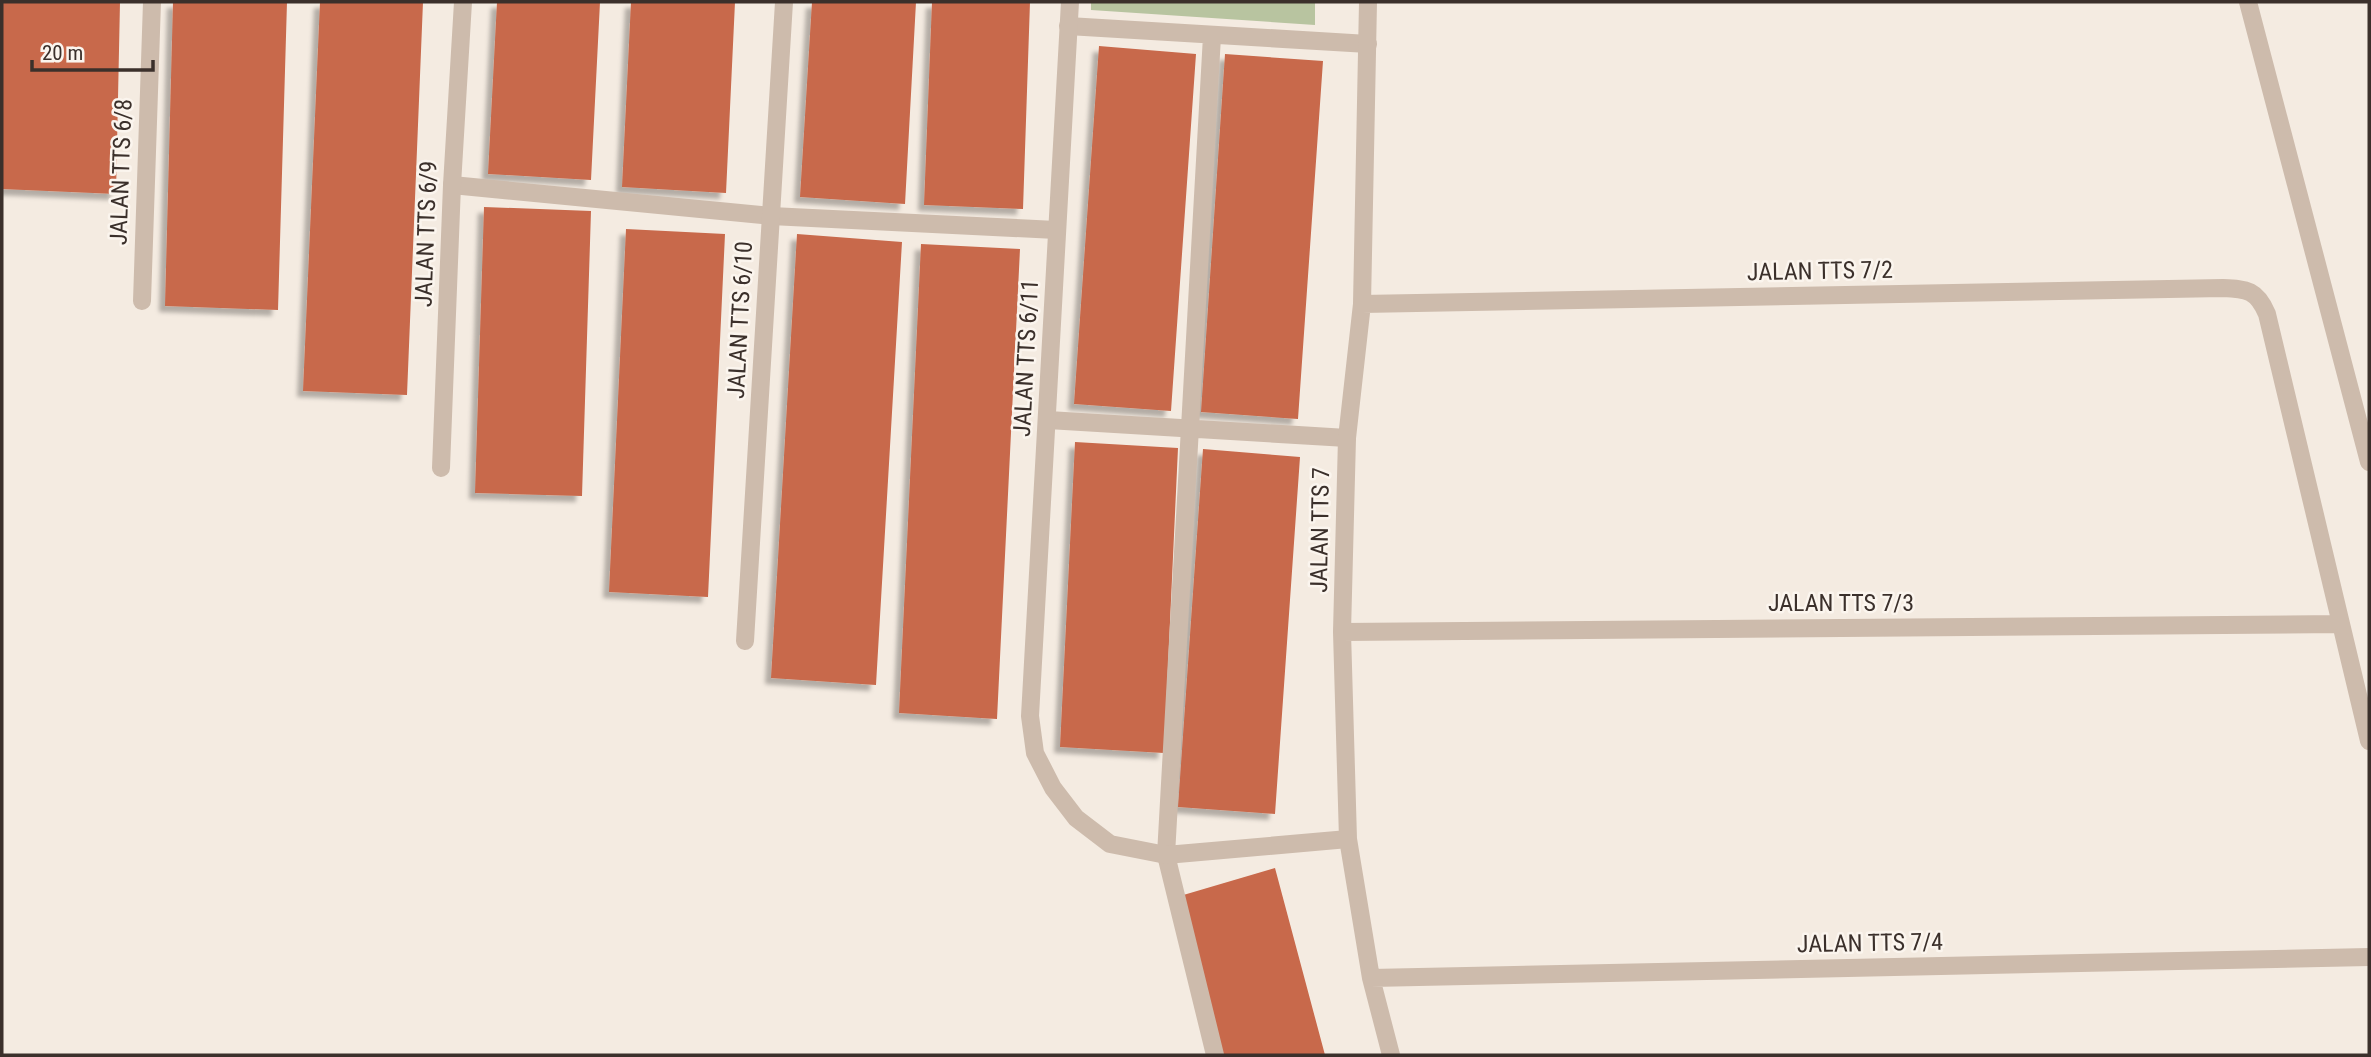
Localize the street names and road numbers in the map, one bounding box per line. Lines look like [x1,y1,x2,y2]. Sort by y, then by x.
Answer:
street label: JALAN TTS 6/8 [104,99,138,245]
street label: JALAN TTS 6/9 [409,161,443,307]
street label: JALAN TTS 6/10 [722,240,758,400]
street label: JALAN TTS 7/2 [1747,256,1893,286]
street label: JALAN TTS 6/11 [1008,278,1044,438]
street label: JALAN TTS 7 [1305,467,1335,593]
street label: JALAN TTS 7/3 [1768,589,1914,617]
street label: JALAN TTS 7/4 [1797,928,1943,958]

